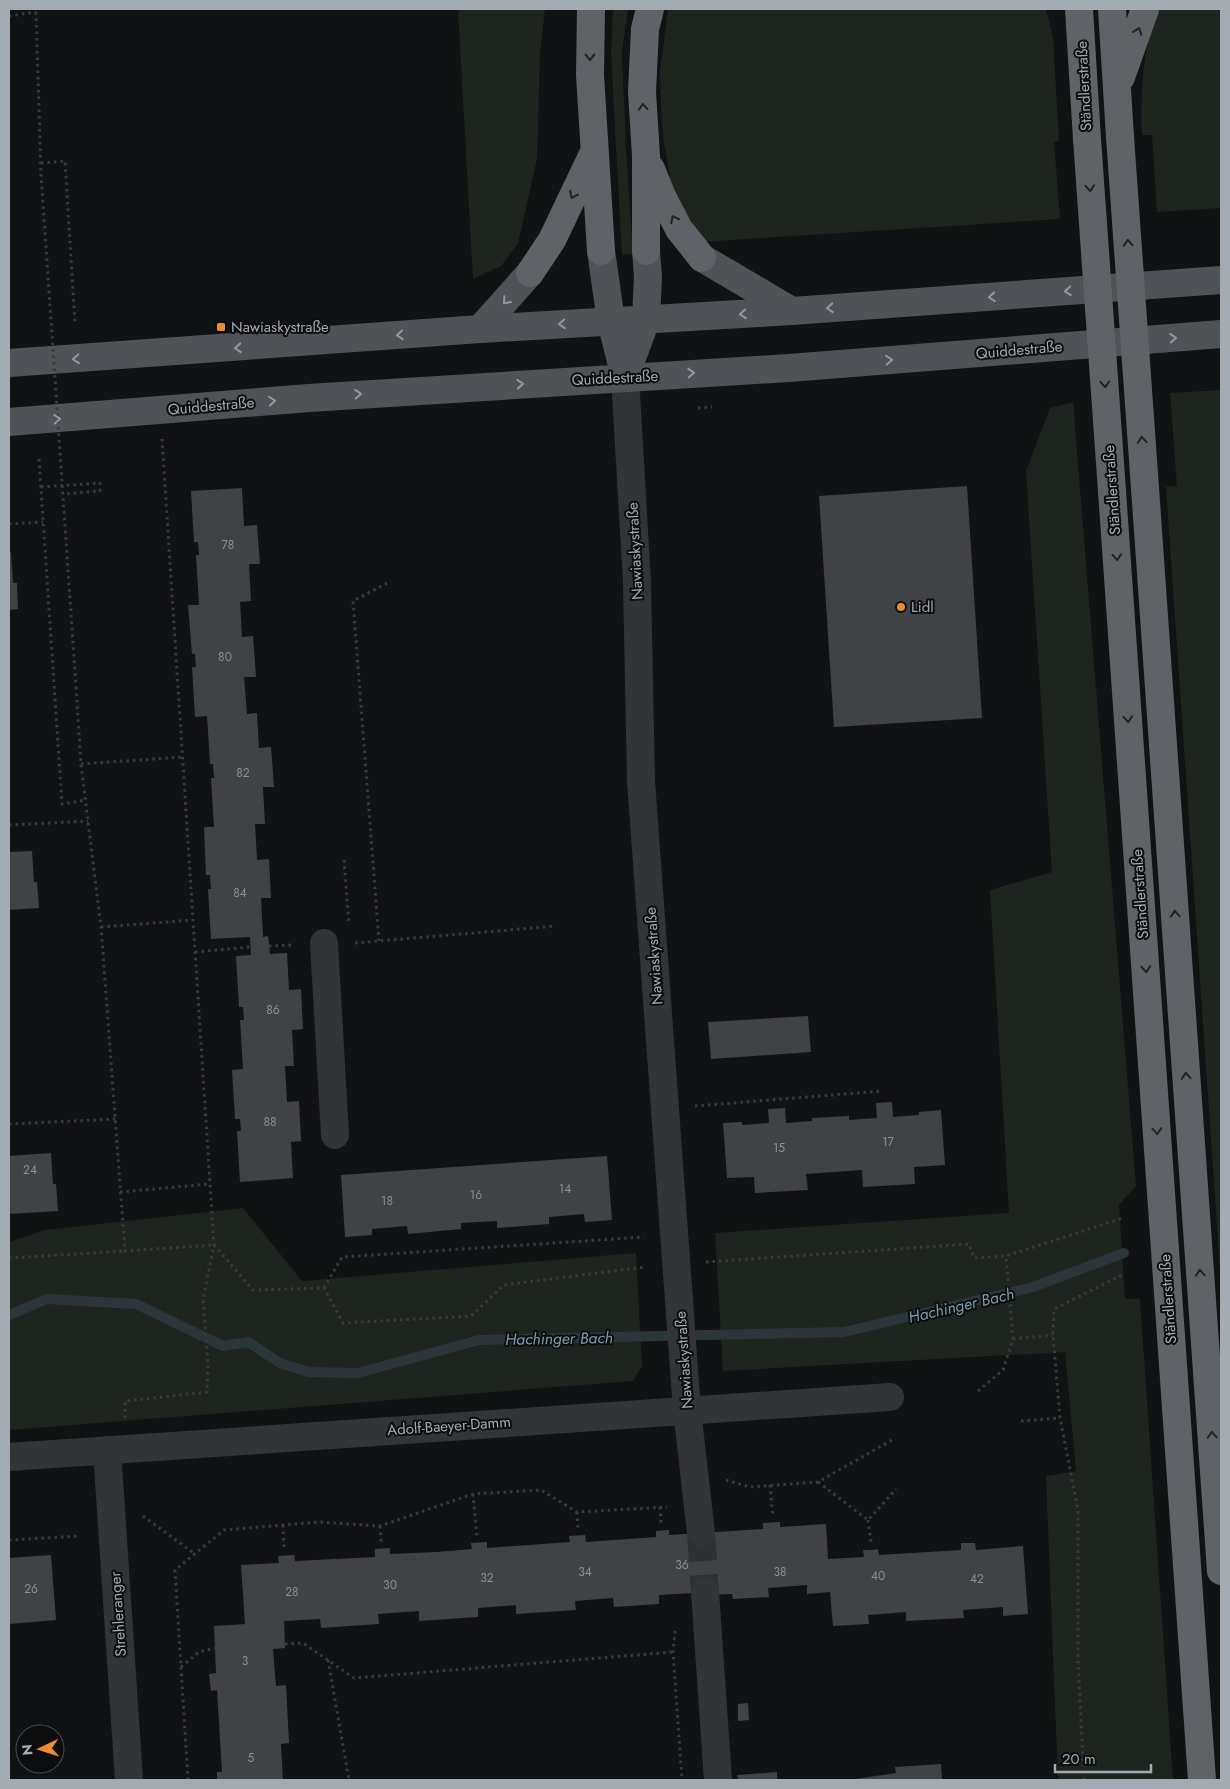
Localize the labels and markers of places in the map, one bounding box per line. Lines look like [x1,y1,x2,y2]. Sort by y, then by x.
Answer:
place label: Nawiaskystraße [231,316,329,338]
marker: Nawiaskystraße [215,321,227,333]
place label: Lidl [911,596,934,618]
marker: Lidl [895,601,907,613]

